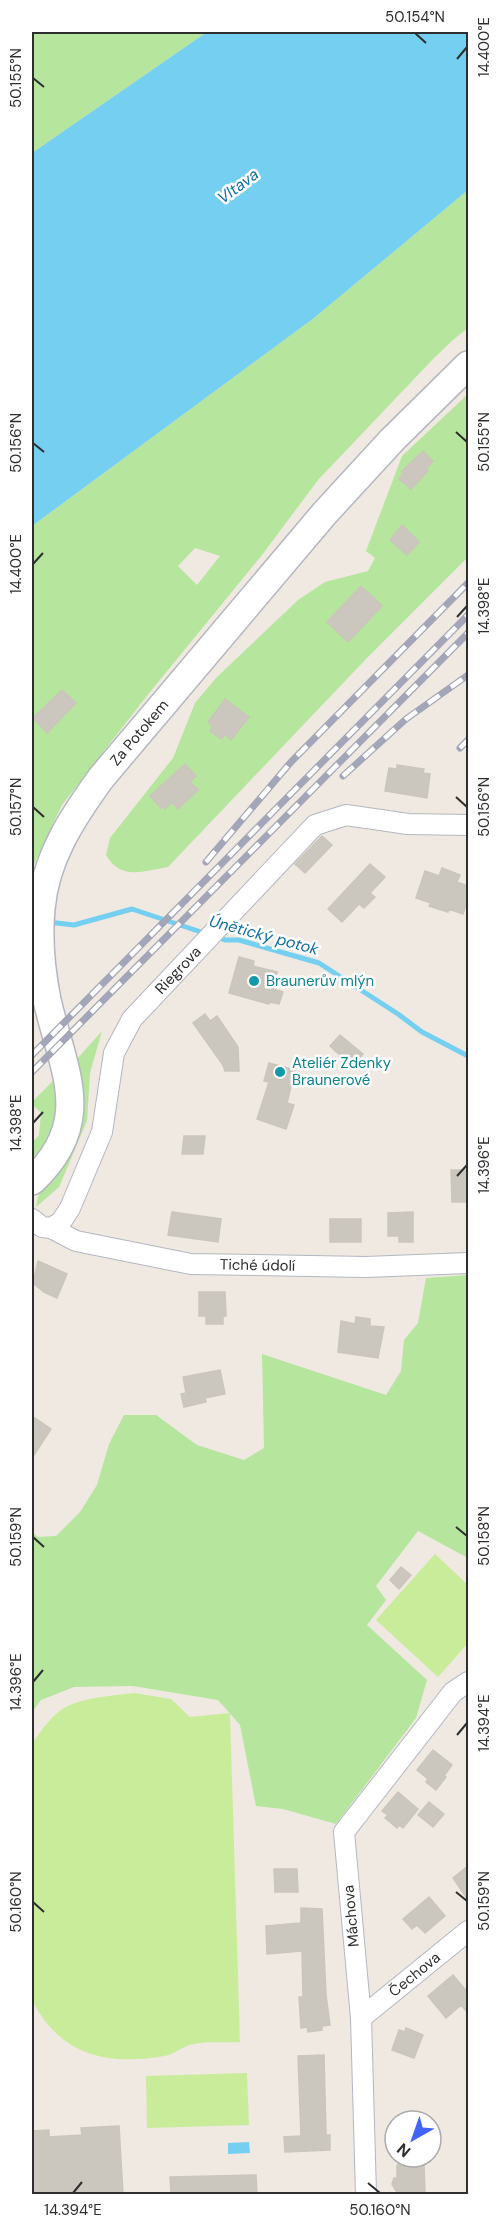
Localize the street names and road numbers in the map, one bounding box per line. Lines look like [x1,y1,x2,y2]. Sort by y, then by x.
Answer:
street label: Za Potokem [106,695,173,770]
street label: Riegrova [150,942,205,999]
street label: Tiché údolí [220,1254,296,1276]
street label: Máchova [338,1884,364,1948]
street label: Čechova [385,1948,444,2001]

